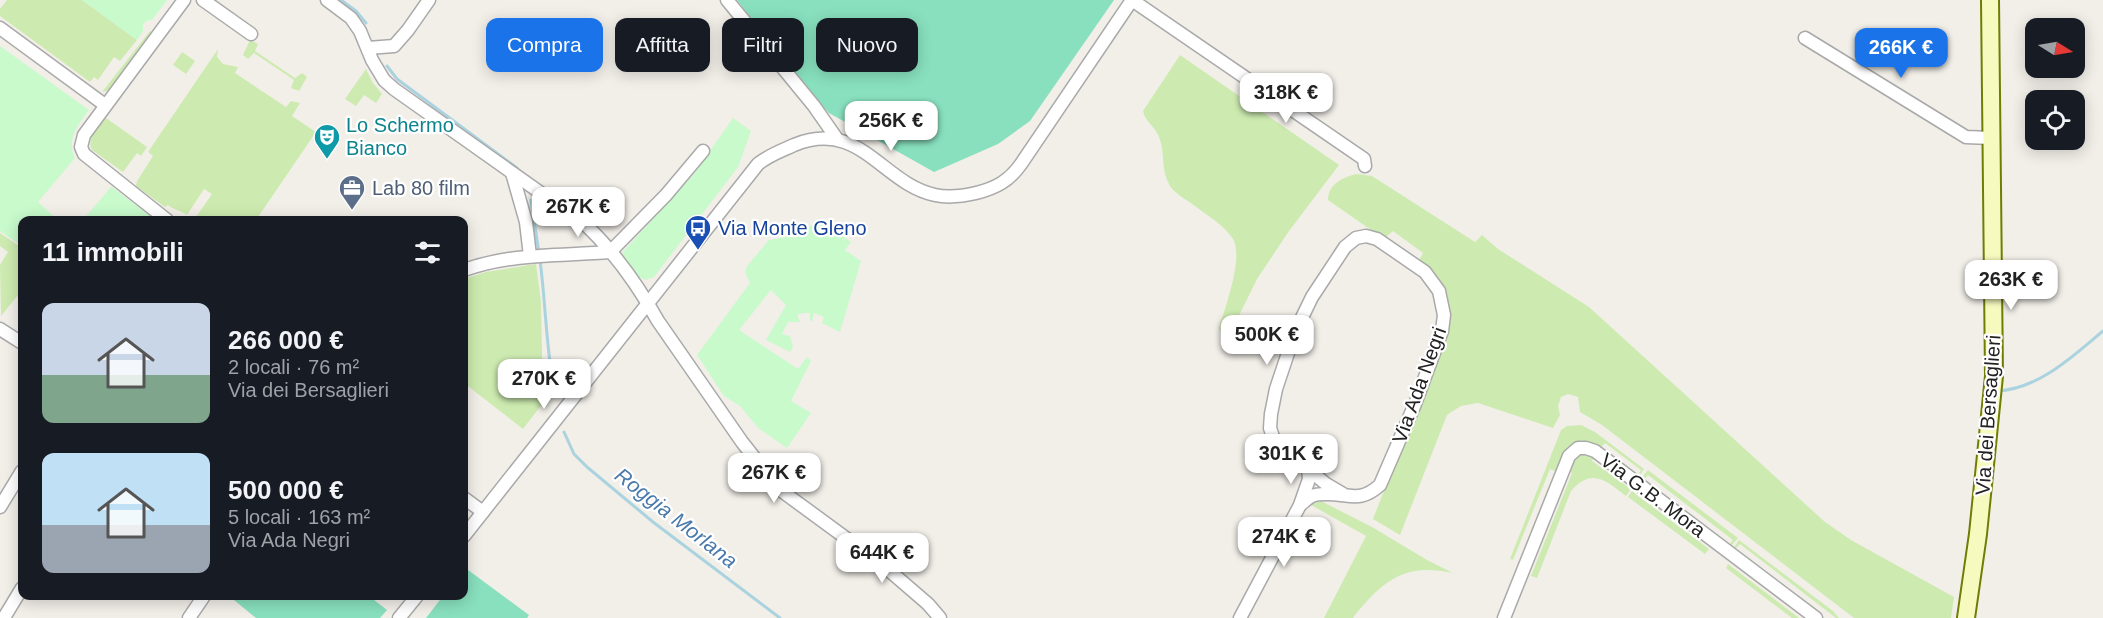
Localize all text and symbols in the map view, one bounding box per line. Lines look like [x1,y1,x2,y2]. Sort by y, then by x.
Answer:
chip: Compra [486,18,603,72]
chip: Affitta [615,18,710,72]
chip: Filtri [722,18,804,72]
chip: Nuovo [816,18,918,72]
north arrow [2025,18,2085,78]
map controls [2025,18,2085,150]
pin: 266K € [1852,28,1950,79]
text: 266K € [1869,36,1933,58]
pin: 318K € [1237,73,1335,124]
text: 318K € [1254,81,1318,103]
button: locate [2025,90,2085,150]
pin: 256K € [842,101,940,152]
text: 256K € [859,109,923,131]
place label: Lo Schermo Bianco [346,114,454,159]
theatre icon: Lo Schermo Bianco [312,122,342,160]
office icon: Lab 80 film [337,173,367,211]
place label: Lab 80 film [372,177,470,199]
pin: 267K € [529,187,627,238]
text: 267K € [546,195,610,217]
bus stop icon: Via Monte Gleno [683,213,713,251]
place label: Via Monte Gleno [718,217,867,239]
icon: filters [411,236,444,269]
text: 11 immobili [42,237,184,267]
pin: 263K € [1962,260,2060,311]
text: 263K € [1979,268,2043,290]
pin: 500K € [1218,315,1316,366]
text: 500K € [1235,323,1299,345]
street label: Via Ada Negri [1388,324,1450,446]
text: 266 000 € [228,325,344,355]
icon: home [90,327,162,399]
street label: Via dei Bersaglieri [1971,334,2005,496]
text: 2 locali · 76 m² [228,356,359,378]
pin: 270K € [495,359,593,410]
text: 270K € [512,367,576,389]
text: Via dei Bersaglieri [228,379,389,401]
pin: 301K € [1242,434,1340,485]
text: 301K € [1259,442,1323,464]
street label: Via G.B. Mora [1596,449,1710,542]
pin: 267K € [725,453,823,504]
text: 267K € [742,461,806,483]
water label: Roggia Morlana [611,463,742,572]
text: 500 000 € [228,475,344,505]
icon: home [90,477,162,549]
text: 5 locali · 163 m² [228,506,370,528]
pin: 274K € [1235,517,1333,568]
text: 274K € [1252,525,1316,547]
text: Via Ada Negri [228,529,350,551]
pin: 644K € [833,533,931,584]
text: 644K € [850,541,914,563]

